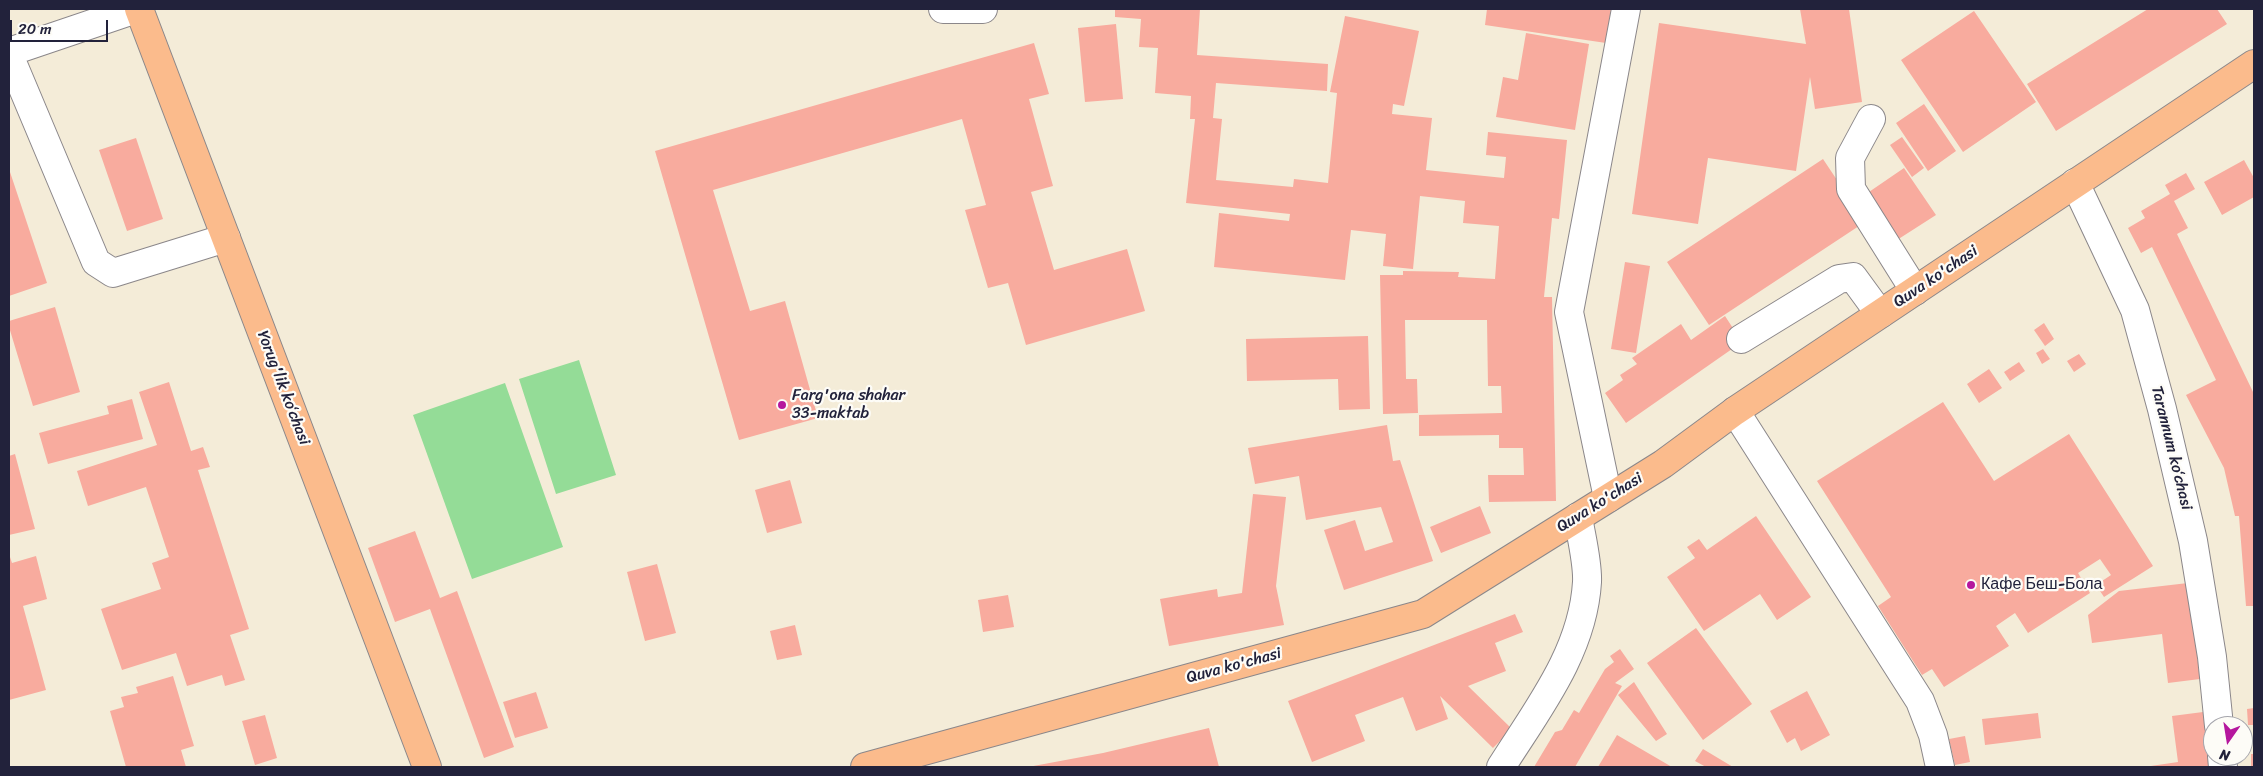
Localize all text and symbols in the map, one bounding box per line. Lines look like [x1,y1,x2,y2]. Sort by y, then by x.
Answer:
scale bar [12,10,110,42]
text: 20 m [18,16,52,42]
street label: Quva ko'chasi [1890,242,1982,312]
street label: Yorug'lik koʻchasi [252,328,314,448]
street label: Tarannum koʻchasi [2146,384,2196,512]
place label: Farg'ona shahar 33-maktab [792,386,905,424]
marker: Farg'ona shahar 33-maktab [776,399,788,411]
street label: Quva ko'chasi [1554,469,1646,537]
place label: Кафе Беш-Бола [1981,575,2102,595]
marker: Кафе Беш-Бола [1965,579,1977,591]
street label: Quva ko'chasi [1184,644,1284,688]
north arrow [2203,716,2253,766]
text: N [2217,742,2232,768]

